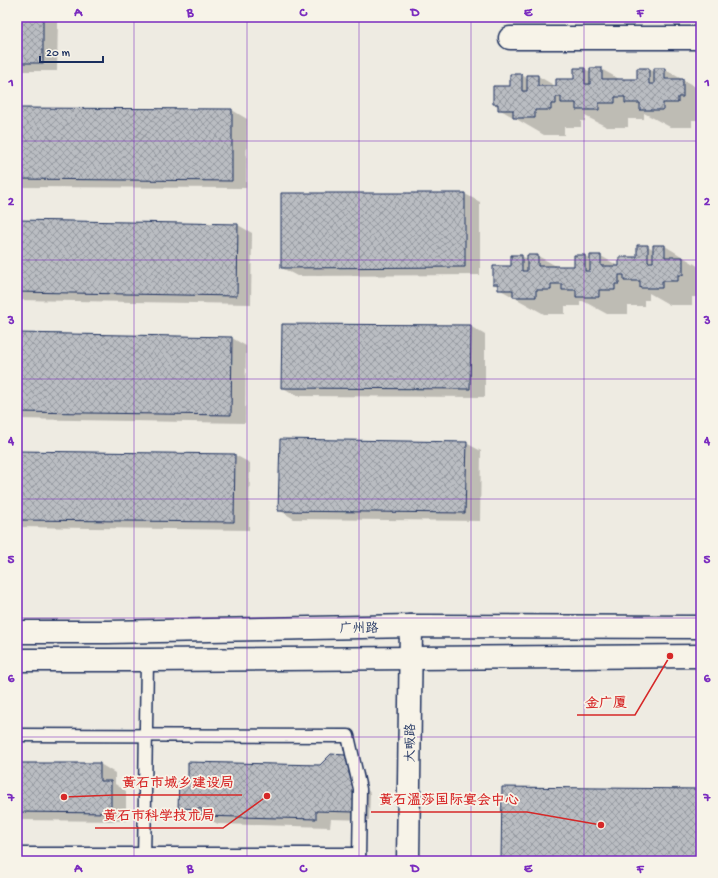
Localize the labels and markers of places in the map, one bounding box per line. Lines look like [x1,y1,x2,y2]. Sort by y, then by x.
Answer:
callout: 金广厦 [577,689,635,715]
callout: 黄石市城乡建设局 [114,769,242,795]
callout: 黄石温莎国际宴会中心 [371,786,527,812]
callout: 黄石市科学技术局 [95,802,223,828]

